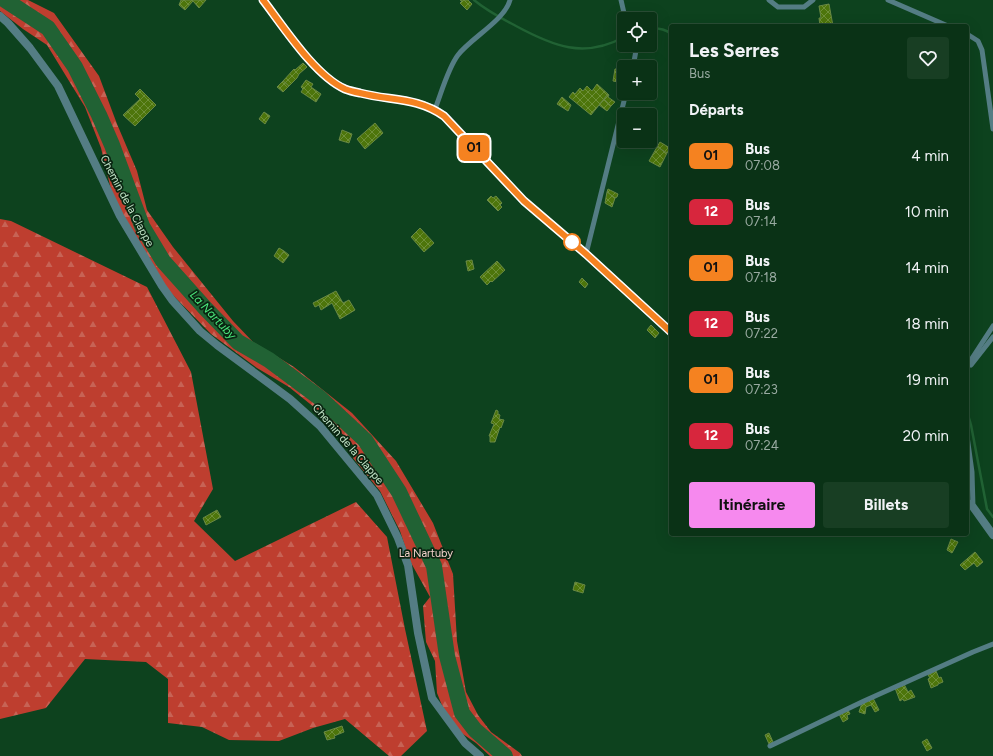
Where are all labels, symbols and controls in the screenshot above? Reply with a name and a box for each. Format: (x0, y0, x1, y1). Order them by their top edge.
map controls (617, 12, 657, 148)
button: locate (617, 12, 657, 52)
button: heart (907, 37, 949, 79)
text: Les Serres (689, 39, 779, 62)
button: + (617, 60, 657, 100)
text: Bus (689, 66, 710, 81)
text: Départs (689, 101, 744, 119)
button: − (617, 108, 657, 148)
line badge: 01 (456, 135, 492, 161)
text: 01 (467, 139, 481, 156)
text: Bus (745, 140, 770, 158)
text: 01 (704, 147, 718, 164)
text: 4 min (911, 147, 949, 165)
street label: Chemin de la Clappe (97, 153, 157, 249)
text: 07:08 (745, 158, 780, 173)
text: Bus (745, 196, 770, 214)
text: 12 (704, 203, 718, 220)
text: 10 min (905, 203, 949, 221)
text: 07:14 (745, 214, 777, 229)
unlabelled marker (563, 233, 581, 251)
text: Bus (745, 252, 770, 270)
text: 01 (704, 259, 718, 276)
text: 14 min (905, 259, 949, 277)
text: 07:18 (745, 270, 777, 285)
water label: La Nartuby (187, 288, 239, 343)
text: Bus (745, 308, 770, 326)
text: 12 (704, 315, 718, 332)
text: 18 min (905, 315, 949, 333)
text: 07:22 (745, 326, 778, 341)
text: Bus (745, 364, 770, 382)
text: 01 (704, 371, 718, 388)
text: 19 min (906, 371, 949, 389)
text: 07:23 (745, 382, 778, 397)
street label: Chemin de la Clappe (310, 401, 386, 487)
text: Bus (745, 420, 770, 438)
text: 12 (704, 427, 718, 444)
text: 20 min (903, 427, 949, 445)
text: 07:24 (745, 438, 779, 453)
button: Itinéraire (689, 482, 815, 528)
button: Billets (823, 482, 949, 528)
park label: La Nartuby (399, 547, 453, 560)

